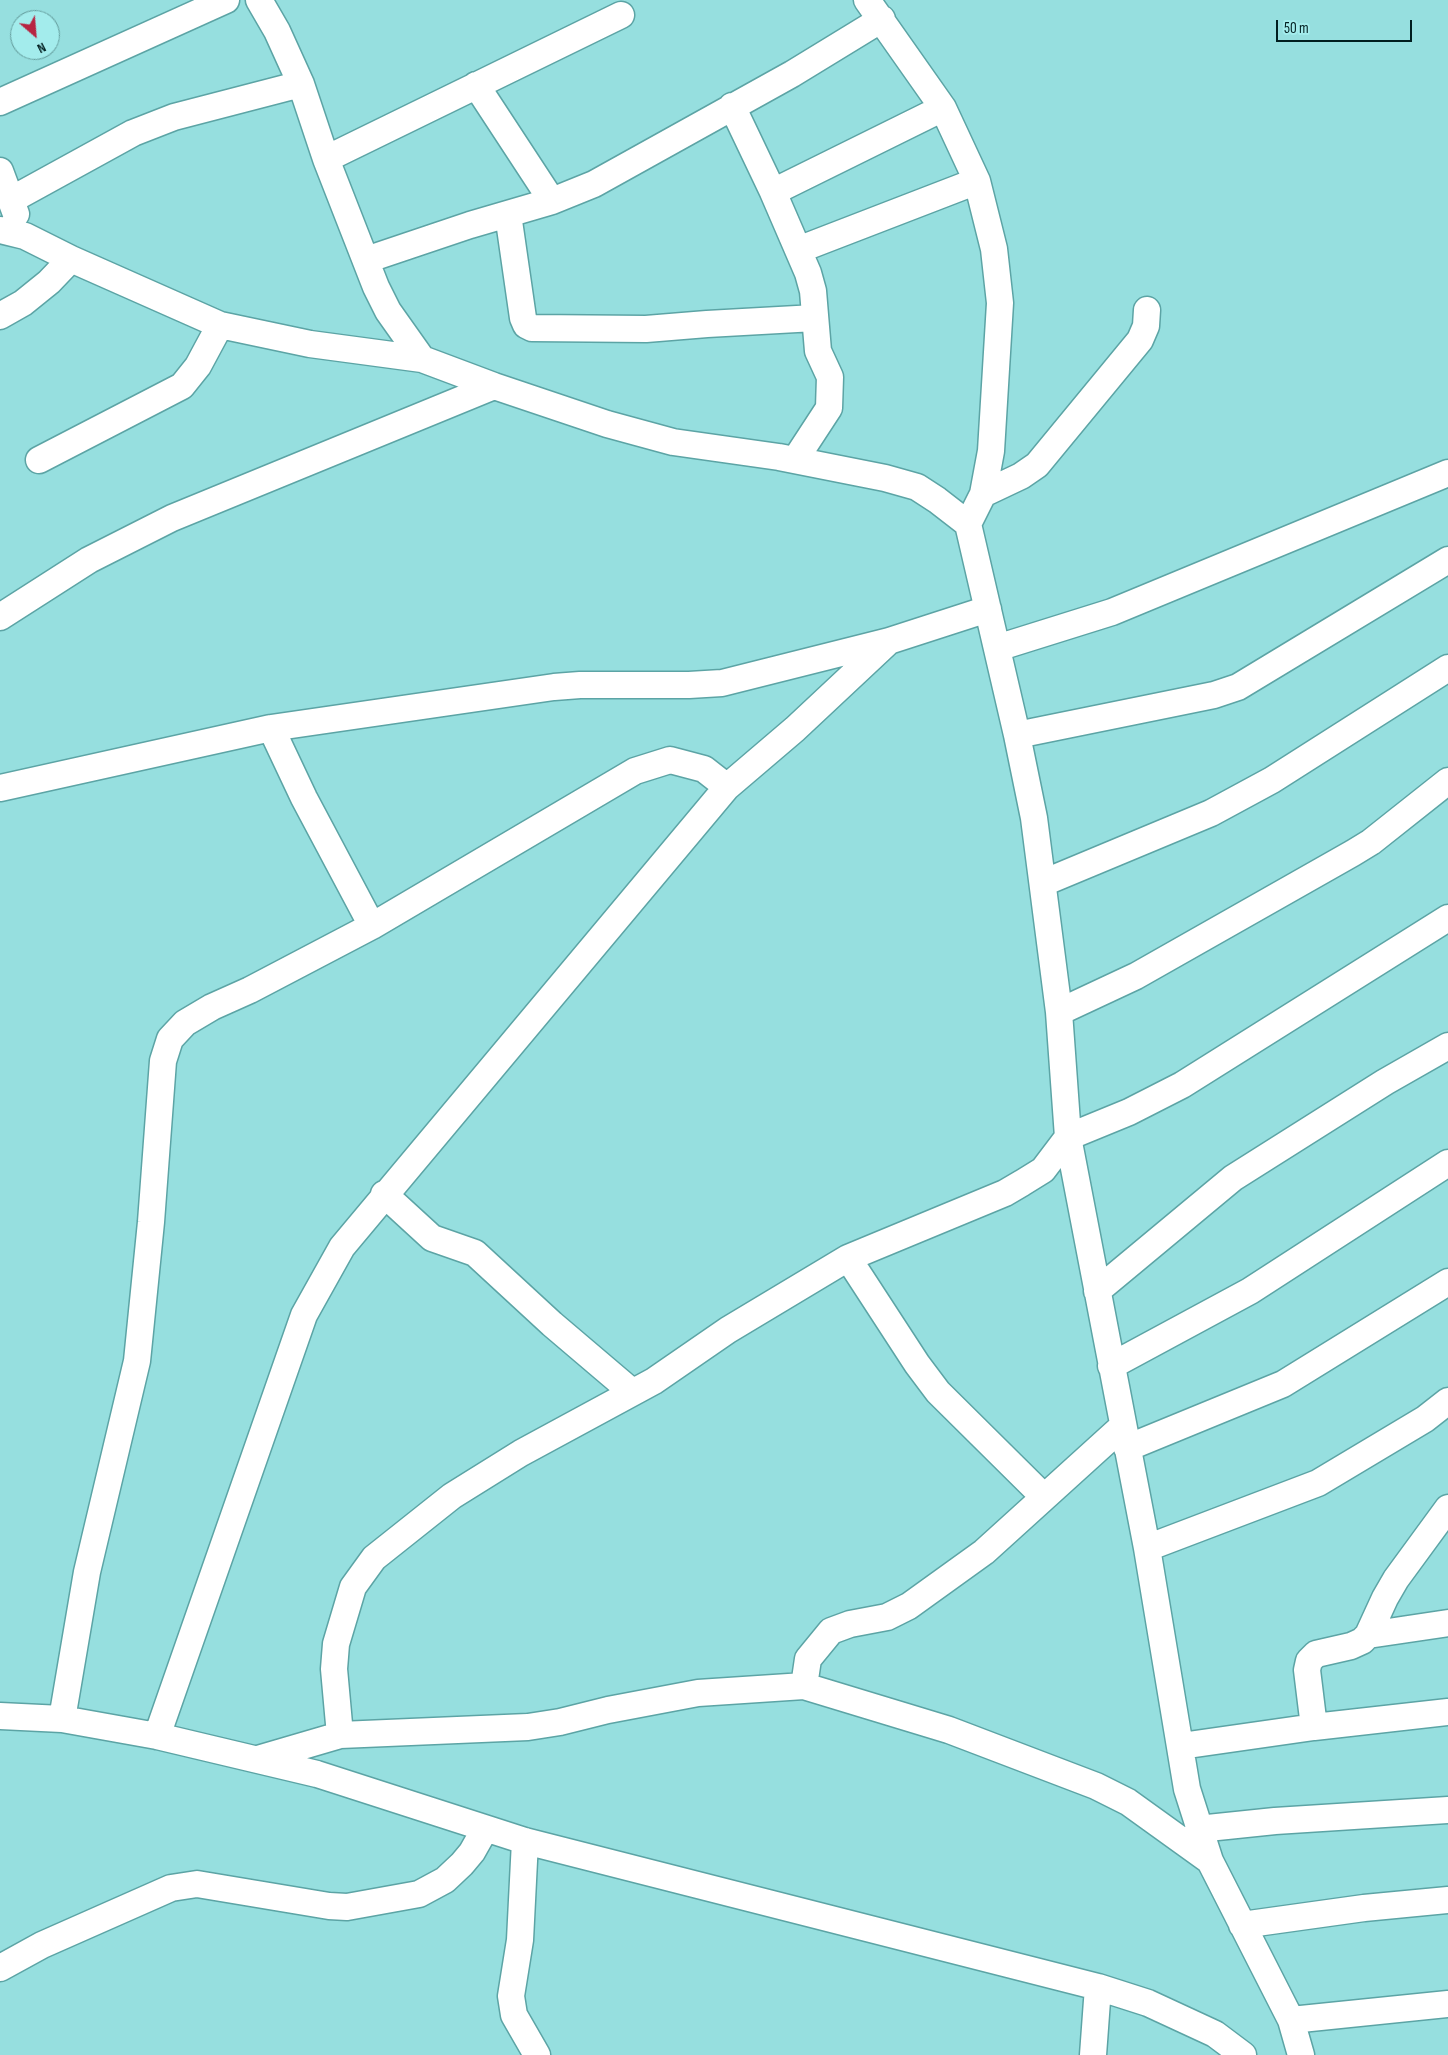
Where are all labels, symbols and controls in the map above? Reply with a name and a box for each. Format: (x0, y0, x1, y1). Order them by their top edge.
north arrow (10, 10, 60, 60)
scale bar (1278, 10, 1414, 42)
text: 50 m (1284, 19, 1309, 38)
text: N (34, 39, 49, 57)

